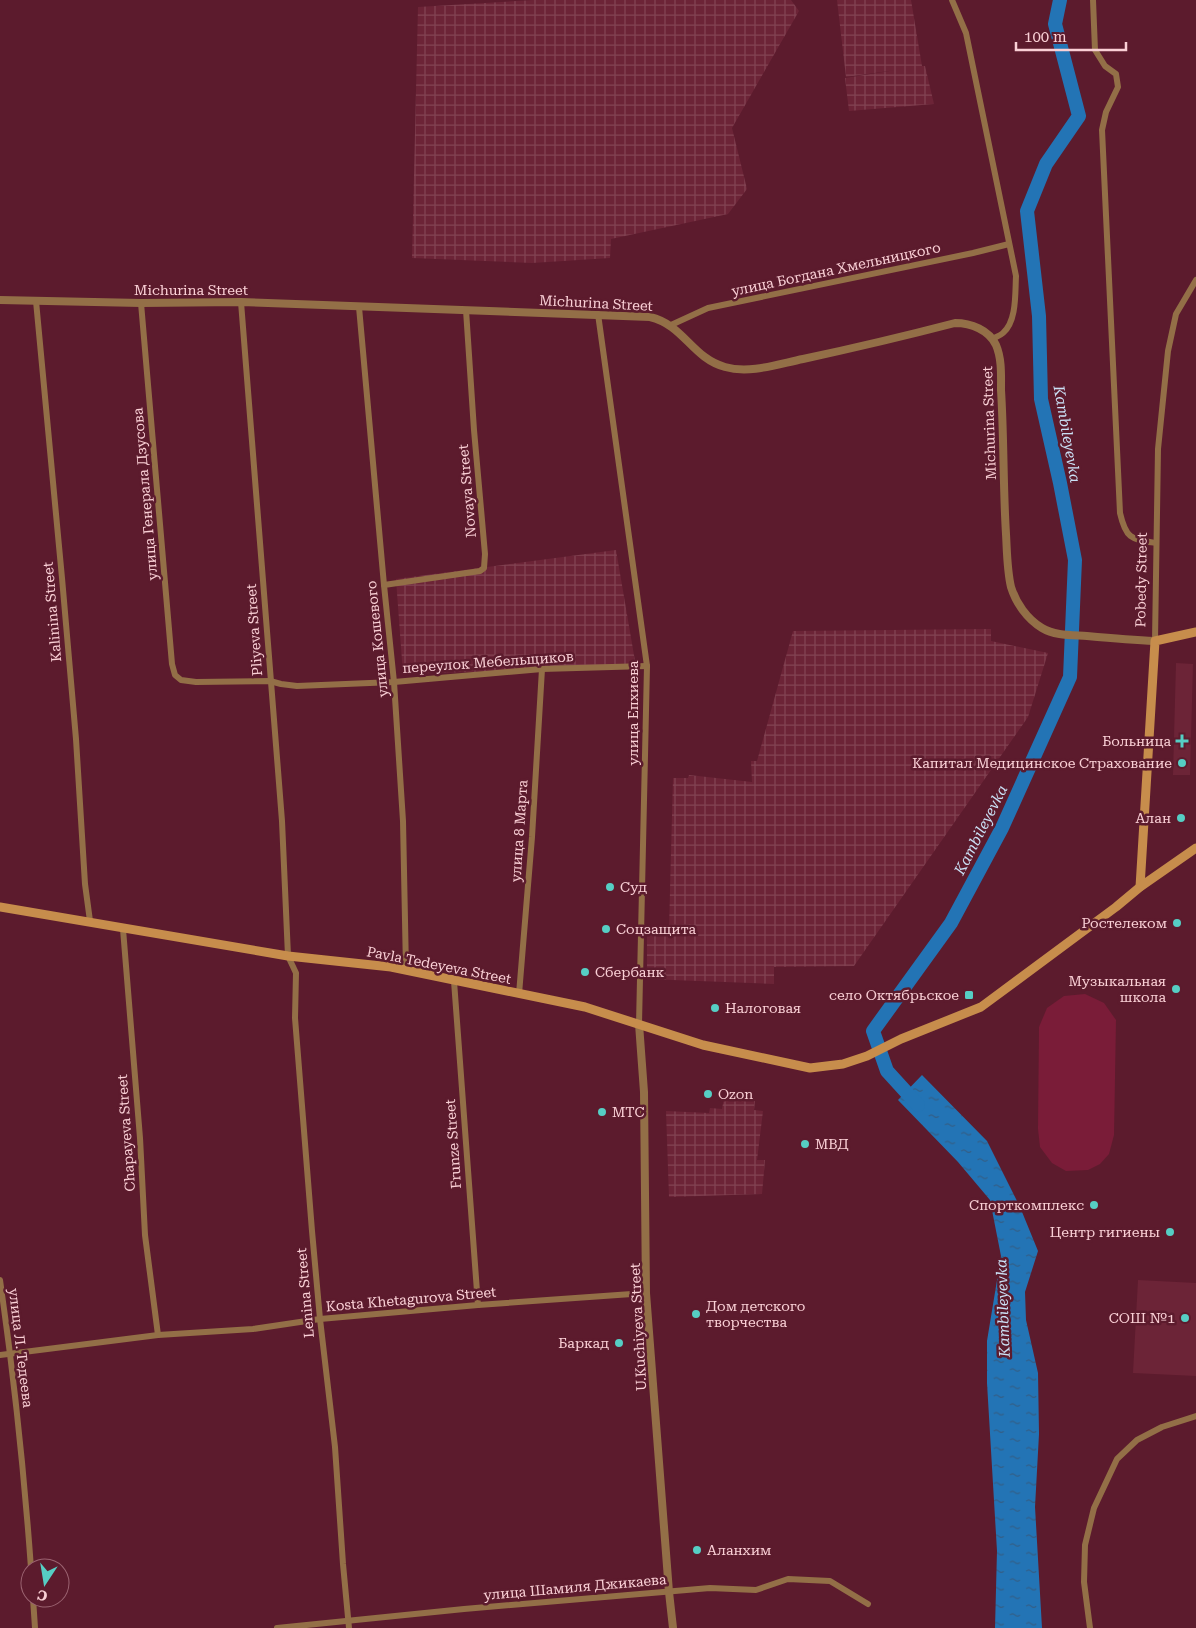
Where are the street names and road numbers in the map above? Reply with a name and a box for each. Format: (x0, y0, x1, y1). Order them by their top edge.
street label: улица Богдана Хмельницкого (730, 239, 942, 299)
street label: Michurina Street (134, 282, 248, 298)
street label: Michurina Street (539, 292, 653, 314)
street label: Michurina Street (979, 366, 999, 480)
street label: улица Генерала Дзусова (129, 407, 161, 581)
street label: Novaya Street (455, 444, 479, 538)
street label: Pobedy Street (1132, 532, 1150, 628)
street label: Kalinina Street (40, 561, 64, 663)
street label: улица Кошевого (363, 580, 391, 698)
street label: Pliyeva Street (243, 583, 265, 677)
street label: переулок Мебельщиков (402, 648, 574, 676)
street label: улица Епхиева (625, 660, 641, 765)
street label: улица 8 Марта (507, 779, 531, 883)
street label: Pavla Tedeyeva Street (365, 943, 513, 987)
street label: Chapayeva Street (114, 1074, 138, 1192)
street label: Frunze Street (442, 1099, 464, 1189)
street label: Lenina Street (293, 1247, 317, 1339)
street label: U.Kuchiyeva Street (627, 1263, 649, 1391)
street label: Kosta Khetagurova Street (325, 1284, 497, 1314)
street label: улица Л. Тедеева (6, 1287, 36, 1409)
street label: улица Шамиля Джикаева (483, 1571, 667, 1603)

